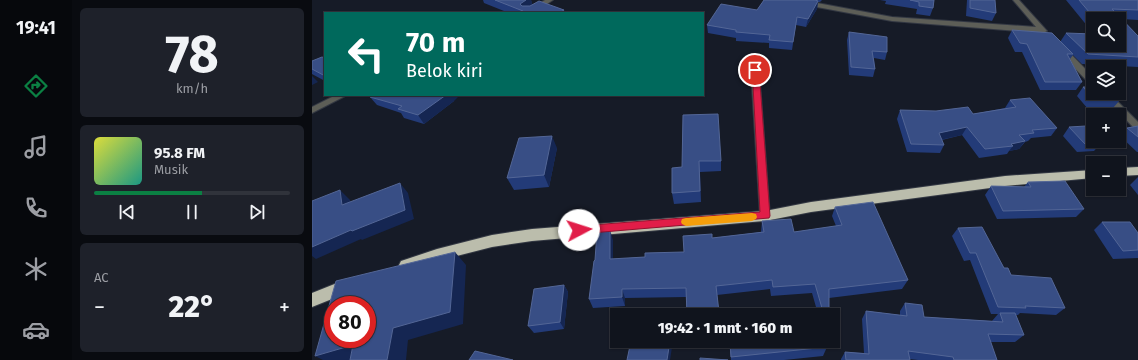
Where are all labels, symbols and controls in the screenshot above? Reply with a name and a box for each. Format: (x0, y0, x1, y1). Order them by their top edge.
map controls (1086, 12, 1126, 196)
button: search (1086, 12, 1126, 52)
text: 19:41 (16, 17, 56, 39)
text: 78 (165, 23, 219, 86)
text: 70 m (406, 26, 465, 59)
icon: left (340, 28, 392, 80)
pin (738, 53, 772, 87)
icon: arrive (744, 59, 766, 81)
text: Belok kiri (406, 60, 483, 82)
button: layers (1086, 60, 1126, 100)
icon: directions (22, 72, 50, 100)
text: km/h (176, 81, 208, 96)
button: + (1086, 108, 1126, 148)
icon: music (22, 133, 50, 161)
text: 95.8 FM (154, 144, 205, 162)
button: − (1086, 156, 1126, 196)
text: Musik (154, 162, 188, 177)
icon: phone (22, 194, 50, 222)
icon: previous (116, 201, 138, 223)
icon: pause (181, 201, 203, 223)
icon: next (246, 201, 268, 223)
position arrow (558, 209, 600, 251)
icon: climate (22, 255, 50, 283)
text: AC (94, 270, 109, 285)
text: 22° (169, 289, 216, 325)
text: − (94, 294, 105, 321)
text: + (279, 294, 290, 321)
speed limit sign: 80 (324, 296, 376, 348)
icon: car (22, 316, 50, 344)
text: 19:42 · 1 mnt · 160 m (658, 319, 792, 337)

